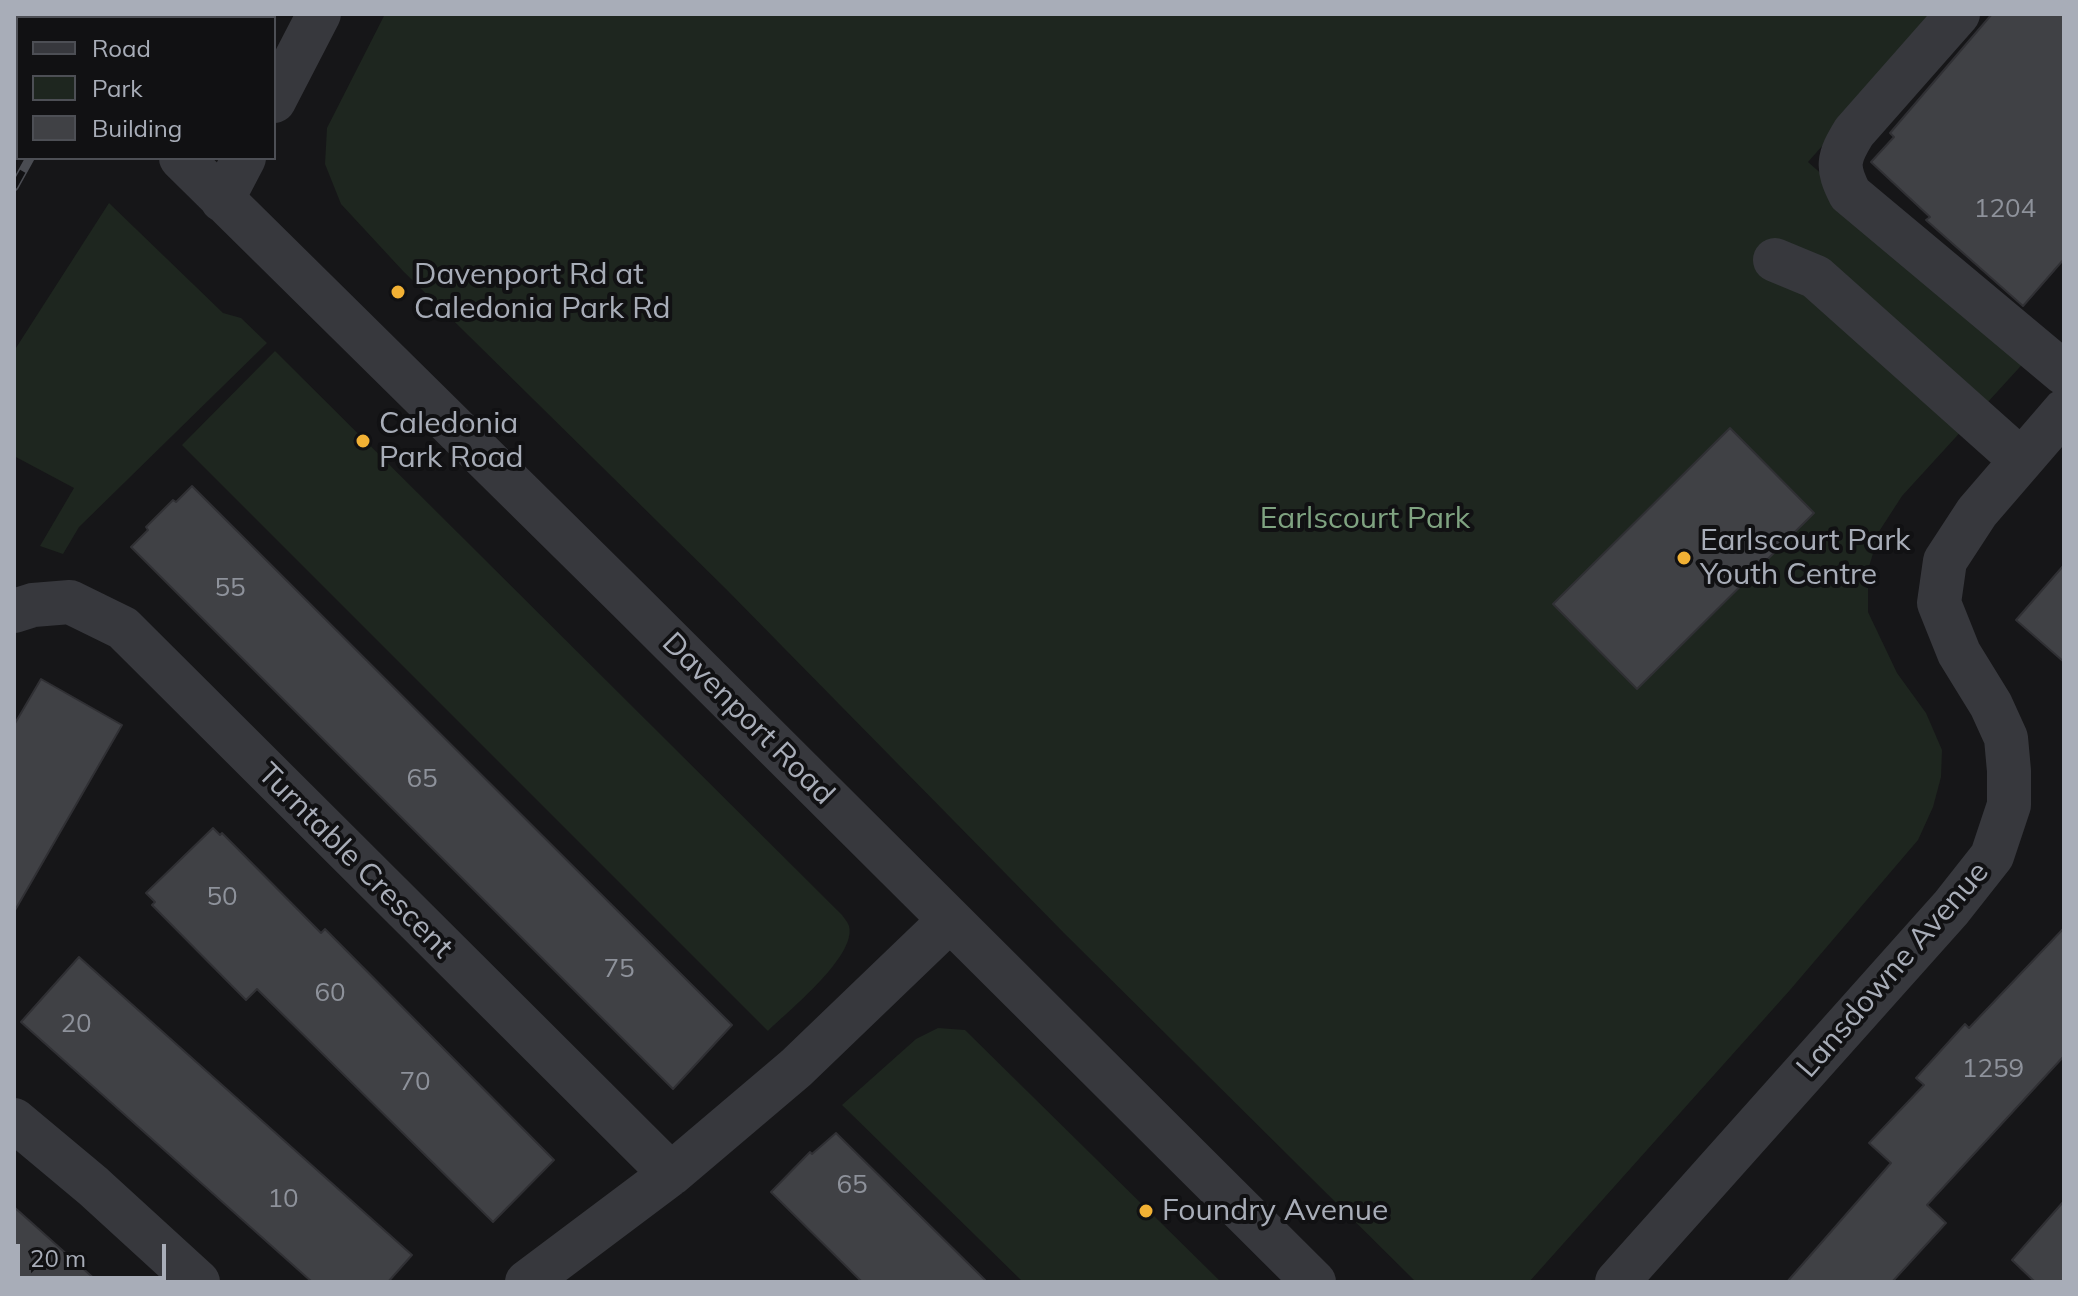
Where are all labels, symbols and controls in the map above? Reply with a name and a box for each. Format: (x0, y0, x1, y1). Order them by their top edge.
legend (16, 16, 276, 160)
text: Road (92, 33, 151, 63)
text: Park (92, 73, 143, 103)
text: Building (92, 113, 182, 143)
house number: 1204 (1974, 193, 2036, 225)
place label: Davenport Rd at Caledonia Park Rd (414, 257, 671, 328)
marker: Davenport Rd at Caledonia Park Rd (389, 283, 407, 301)
place label: Caledonia Park Road (379, 406, 524, 476)
marker: Caledonia Park Road (354, 432, 372, 450)
park label: Earlscourt Park (1260, 501, 1470, 537)
place label: Earlscourt Park Youth Centre (1700, 523, 1910, 594)
marker: Earlscourt Park Youth Centre (1675, 549, 1693, 567)
house number: 55 (214, 572, 246, 604)
street label: Davenport Road (654, 625, 842, 813)
street label: Turntable Crescent (250, 756, 460, 966)
house number: 65 (406, 763, 438, 795)
street label: Lansdowne Avenue (1790, 855, 1996, 1085)
house number: 50 (206, 881, 238, 913)
house number: 75 (603, 953, 635, 985)
house number: 60 (314, 977, 346, 1009)
house number: 20 (60, 1008, 92, 1040)
house number: 1259 (1962, 1053, 2024, 1085)
house number: 70 (399, 1066, 431, 1098)
house number: 65 (836, 1169, 868, 1201)
house number: 10 (267, 1183, 299, 1215)
place label: Foundry Avenue (1162, 1193, 1388, 1229)
marker: Foundry Avenue (1137, 1202, 1155, 1220)
scale bar (20, 1228, 170, 1278)
text: 20 m (30, 1243, 86, 1273)

